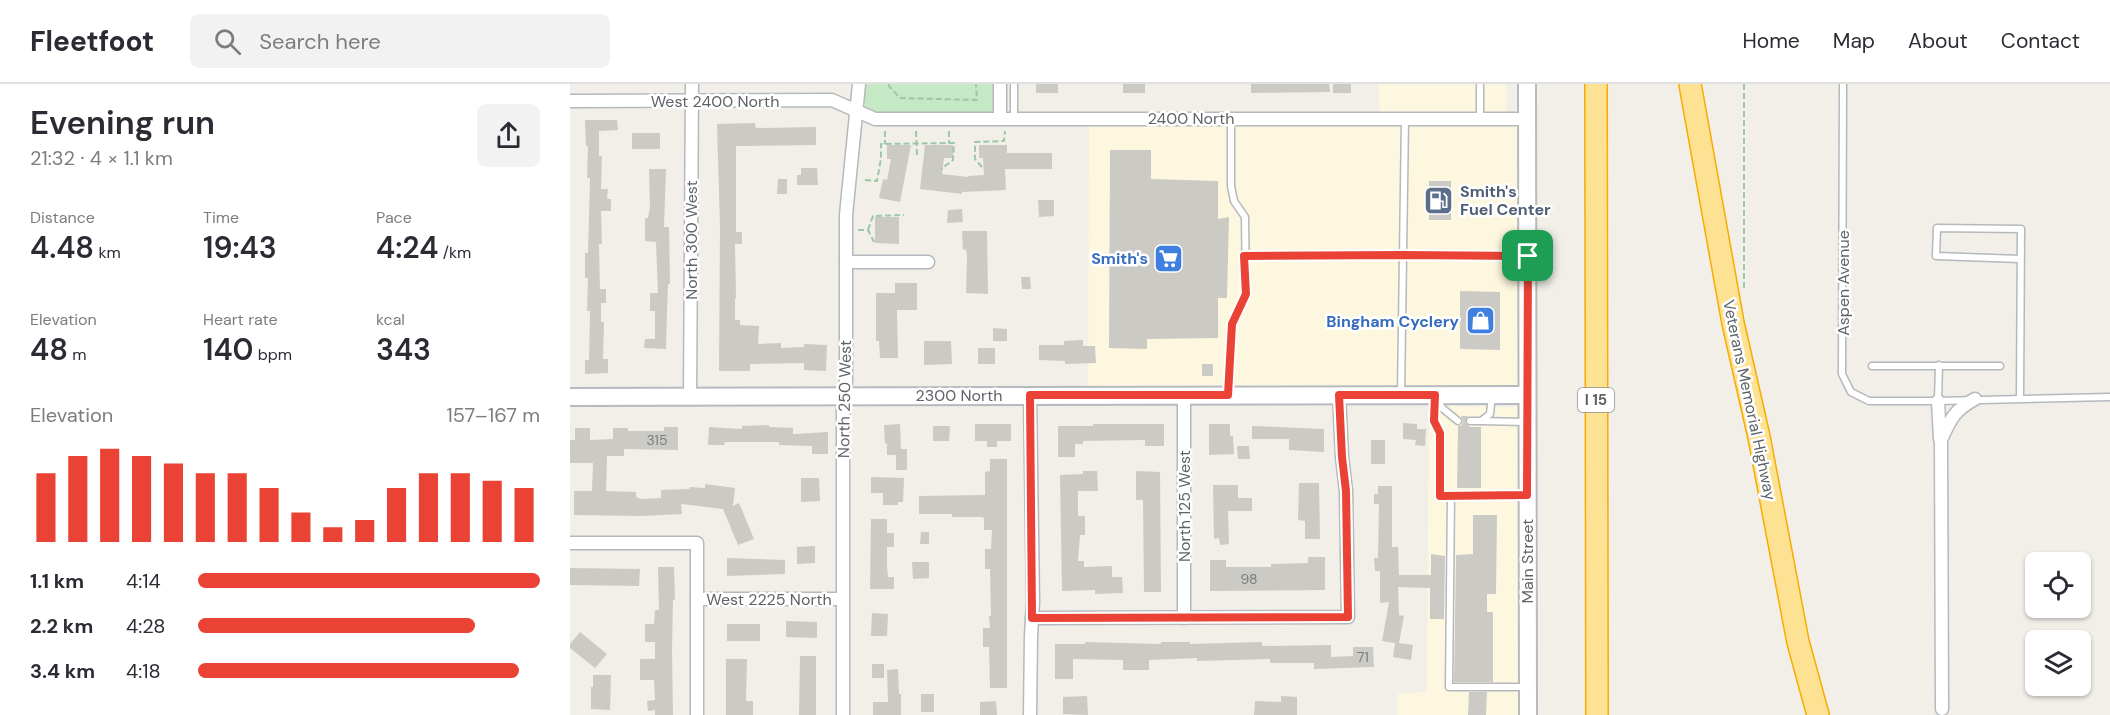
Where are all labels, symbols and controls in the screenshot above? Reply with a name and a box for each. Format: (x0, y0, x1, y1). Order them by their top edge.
search box (190, 14, 610, 68)
text: Fleetfoot (30, 23, 154, 60)
icon: search (211, 25, 244, 58)
text: Search here (259, 27, 381, 56)
text: Home (1742, 27, 1800, 55)
text: Map (1833, 27, 1875, 55)
text: About (1908, 27, 1968, 55)
text: Contact (2001, 27, 2080, 55)
street label: West 2400 North (651, 91, 779, 112)
text: Evening run (30, 101, 215, 144)
button: share (477, 104, 540, 167)
street label: 2400 North (1148, 108, 1234, 129)
text: 21:32 · 4 × 1.1 km (30, 145, 173, 171)
street label: North 300 West (681, 180, 702, 300)
place label: Smith's Fuel Center (1460, 181, 1551, 220)
fuel station icon: Smith's Fuel Center (1423, 184, 1455, 216)
text: Distance (30, 207, 95, 228)
text: Time (203, 207, 239, 228)
text: Pace (376, 207, 412, 228)
text: 4.48 (30, 228, 94, 267)
text: 19:43 (203, 228, 277, 267)
text: 4:24 (376, 228, 438, 267)
pin (1502, 230, 1553, 281)
street label: Aspen Avenue (1833, 230, 1854, 336)
icon: arrive (1511, 239, 1544, 272)
text: km (94, 242, 121, 263)
text: /km (438, 242, 471, 263)
supermarket icon: Smith's (1153, 242, 1185, 274)
place label: Smith's (1091, 248, 1148, 269)
street label: Veterans Memorial Highway (1718, 298, 1781, 502)
shop icon: Bingham Cyclery (1464, 305, 1496, 337)
text: Elevation (30, 309, 97, 330)
text: Heart rate (203, 309, 278, 330)
text: kcal (376, 309, 405, 330)
place label: Bingham Cyclery (1326, 311, 1459, 332)
text: 48 (30, 330, 68, 369)
text: 140 (203, 330, 254, 369)
text: 343 (376, 330, 431, 369)
street label: North 250 West (833, 340, 856, 458)
text: m (68, 344, 86, 365)
text: bpm (254, 344, 292, 365)
street label: 2300 North (916, 385, 1002, 406)
road number: I 15 (1578, 388, 1614, 412)
text: Elevation (30, 402, 113, 428)
text: 157–167 m (446, 402, 540, 428)
house number: 315 (647, 431, 667, 449)
street label: North 125 West (1174, 450, 1195, 562)
street label: Main Street (1517, 519, 1538, 603)
map controls (2025, 552, 2091, 696)
button: locate (2025, 552, 2091, 618)
text: 1.1 km (30, 568, 84, 594)
text: 4:14 (126, 568, 161, 594)
house number: 98 (1240, 570, 1258, 588)
street label: West 2225 North (706, 589, 832, 610)
text: 2.2 km (30, 613, 93, 639)
text: 4:28 (126, 613, 166, 639)
button: layers (2025, 630, 2091, 696)
house number: 71 (1357, 648, 1369, 666)
text: 3.4 km (30, 658, 95, 684)
text: 4:18 (126, 658, 161, 684)

